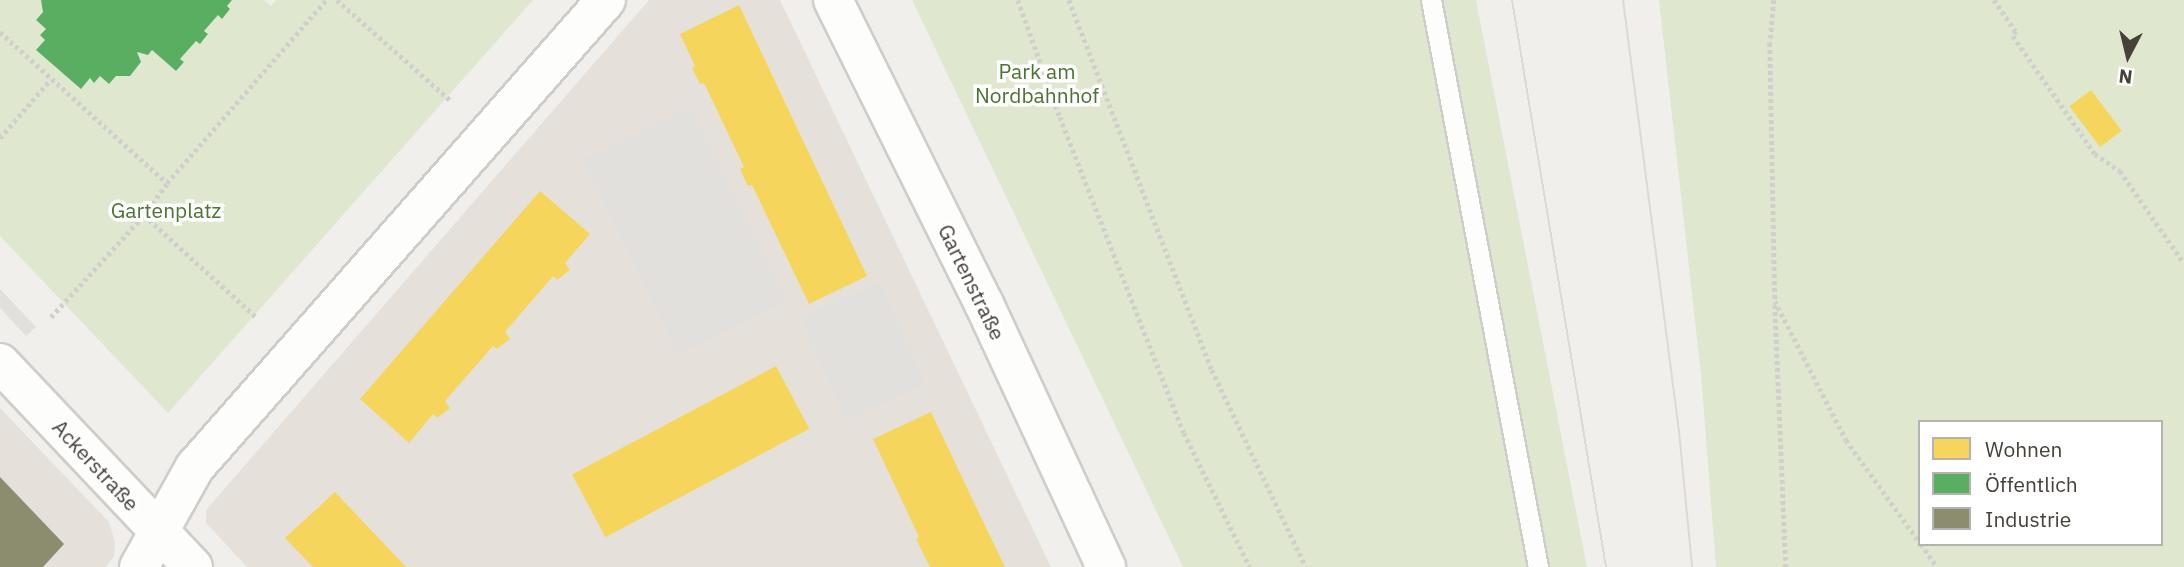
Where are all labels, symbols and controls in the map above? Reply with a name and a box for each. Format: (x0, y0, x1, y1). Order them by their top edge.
north arrow (2093, 21, 2163, 91)
park label: Park am Nordbahnhof (975, 58, 1099, 108)
text: N (2117, 64, 2134, 90)
park label: Gartenplatz (111, 197, 221, 223)
street label: Gartenstraße (933, 220, 1011, 344)
street label: Ackerstraße (47, 414, 145, 516)
legend (1918, 420, 2163, 546)
text: Wohnen (1985, 435, 2062, 463)
text: Öffentlich (1985, 470, 2078, 498)
text: Industrie (1985, 505, 2071, 533)

